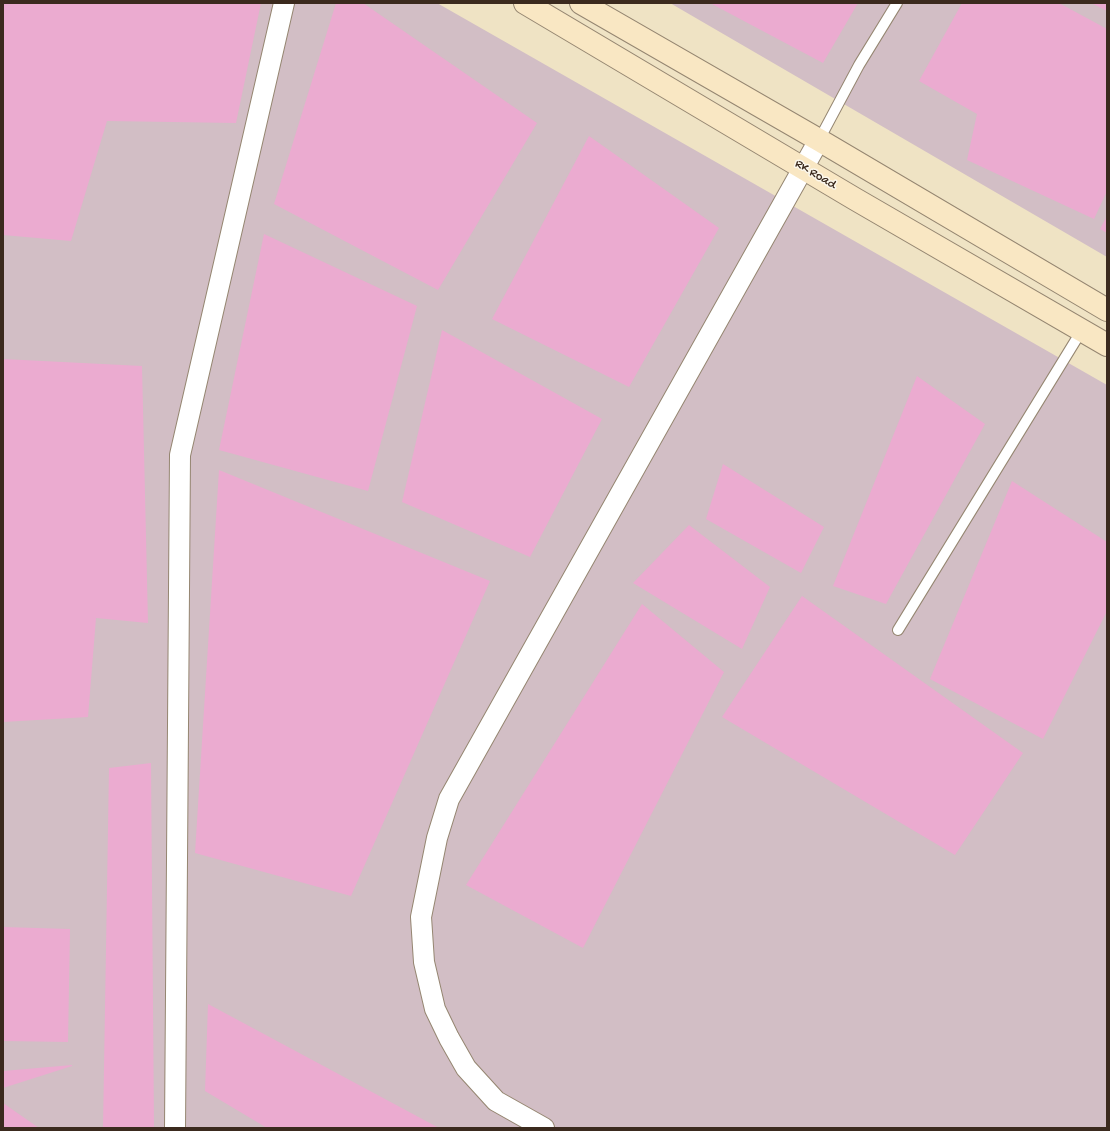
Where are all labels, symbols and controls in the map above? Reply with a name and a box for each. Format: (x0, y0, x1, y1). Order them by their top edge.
street label: RK Road (792, 157, 838, 193)

